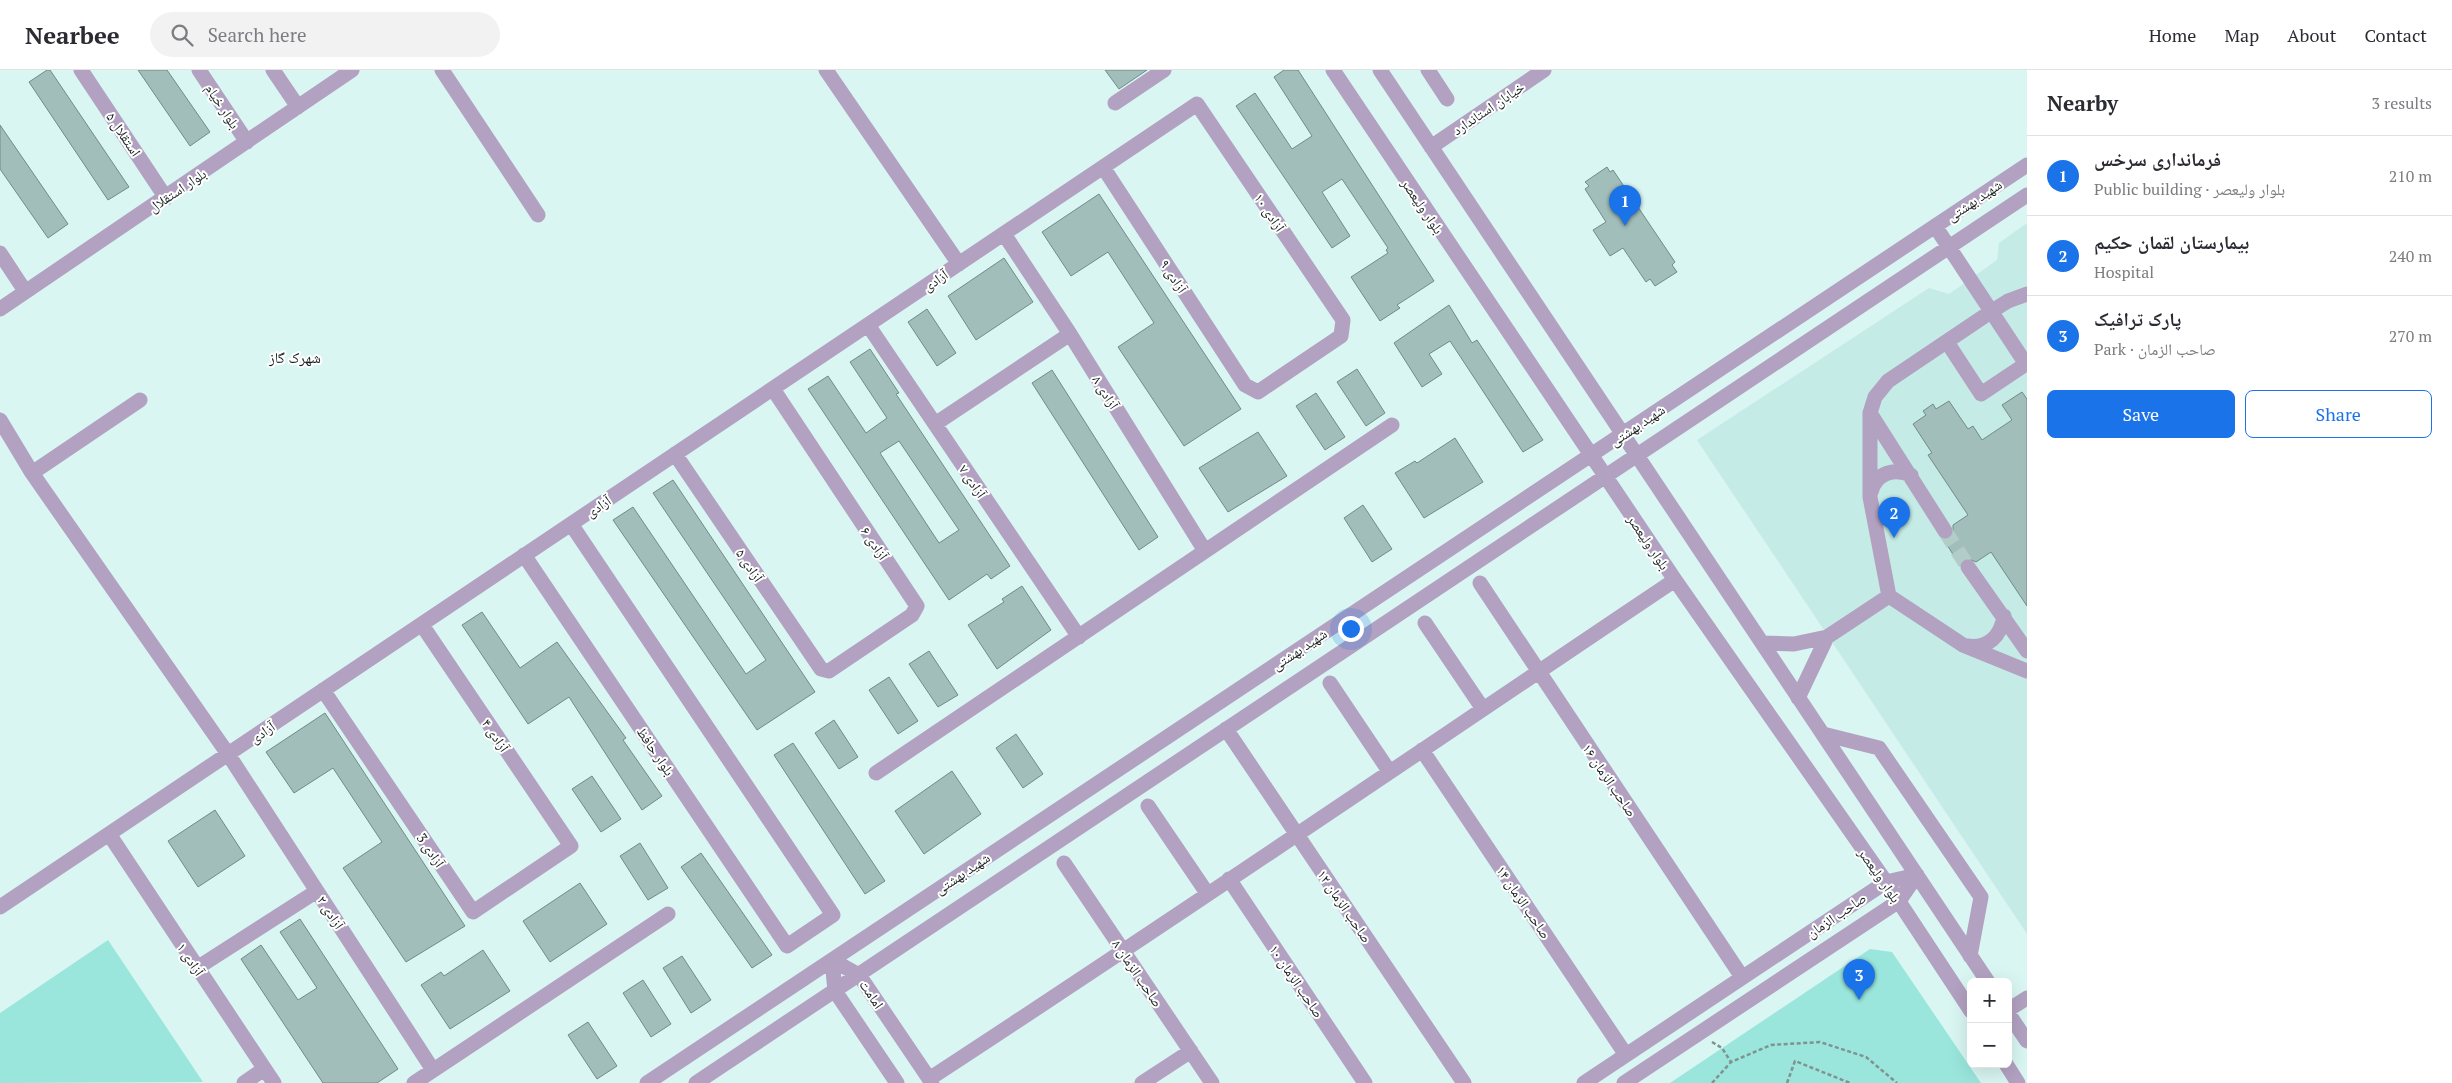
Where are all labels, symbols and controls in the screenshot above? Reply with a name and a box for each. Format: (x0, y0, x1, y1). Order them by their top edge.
search box (150, 12, 500, 57)
text: Nearbee (25, 19, 120, 51)
icon: search (168, 21, 196, 49)
text: Search here (208, 22, 307, 47)
text: Home (2149, 23, 2196, 47)
text: Map (2224, 23, 2259, 47)
text: About (2287, 23, 2336, 47)
text: Contact (2364, 23, 2427, 47)
street label: خیابان استاندارد (1448, 77, 1528, 139)
street label: بلوار خیام (200, 80, 245, 133)
text: Nearby (2047, 89, 2118, 117)
text: 3 results (2372, 92, 2432, 114)
street label: استقلال ۵ (102, 108, 146, 160)
text: فرمانداری سرخس (2094, 146, 2221, 171)
street label: بلوار استقلال (144, 164, 210, 216)
text: 1 (2058, 165, 2068, 187)
text: 210 m (2389, 165, 2432, 187)
street label: بلوار ولیعصر (1397, 174, 1449, 237)
street label: شهید بهشتی (1943, 175, 2005, 225)
text: Public building · بلوار ولیعصر (2094, 178, 2285, 200)
pin: 1 (1609, 185, 1641, 226)
street label: آزادی ۱۰ (1250, 189, 1290, 235)
text: بیمارستان لقمان حکیم (2094, 229, 2249, 254)
text: 2 (2058, 245, 2068, 267)
text: 240 m (2389, 245, 2432, 267)
street label: آزادی ۹ (1156, 256, 1192, 297)
text: Hospital (2094, 261, 2154, 283)
street label: آزادی (919, 264, 952, 295)
text: پارک ترافیک (2094, 306, 2181, 331)
text: 3 (2058, 325, 2068, 347)
text: 270 m (2389, 325, 2432, 347)
text: Park · صاحب الزمان (2094, 338, 2216, 360)
district label: شهرک گاز (268, 347, 321, 367)
street label: آزادی ۸ (1088, 372, 1124, 413)
button: Save (2047, 390, 2235, 438)
button: Share (2245, 390, 2432, 438)
street label: شهید بهشتی (1606, 400, 1668, 450)
street label: آزادی ۷ (955, 461, 991, 502)
street label: آزادی (582, 490, 615, 521)
pin: 2 (1878, 497, 1910, 538)
street label: بلوار ولیعصر (1623, 510, 1675, 573)
street label: آزادی ۶ (857, 523, 893, 564)
street label: آزادی ۵ (732, 545, 768, 586)
your location (1338, 616, 1364, 642)
street label: شهید بهشتی (1268, 624, 1330, 674)
street label: آزادی ۴ (478, 715, 514, 756)
street label: آزادی (246, 716, 279, 747)
street label: بلوار حافظ (633, 723, 679, 779)
street label: صاحب الزمان ۱۶ (1579, 740, 1641, 820)
street label: آزادی 3 (413, 829, 450, 871)
street label: بلوار ولیعصر (1854, 843, 1906, 906)
street label: شهید بهشتی (931, 848, 993, 898)
street label: صاحب الزمان ۱۴ (1493, 862, 1555, 942)
street label: صاحب الزمان ۱۲ (1314, 866, 1376, 946)
street label: صاحب الزمان (1802, 888, 1870, 942)
street label: آزادی ۲ (313, 892, 349, 933)
street label: صاحب الزمان ۸ (1108, 935, 1168, 1011)
street label: آزادی ۱ (173, 939, 209, 980)
street label: صاحب الزمان ۱۰ (1266, 941, 1328, 1021)
pin: 3 (1843, 959, 1875, 1000)
street label: امامت (855, 976, 889, 1012)
map controls (1967, 978, 2012, 1068)
button: + (1967, 978, 2012, 1023)
button: − (1967, 1023, 2012, 1068)

